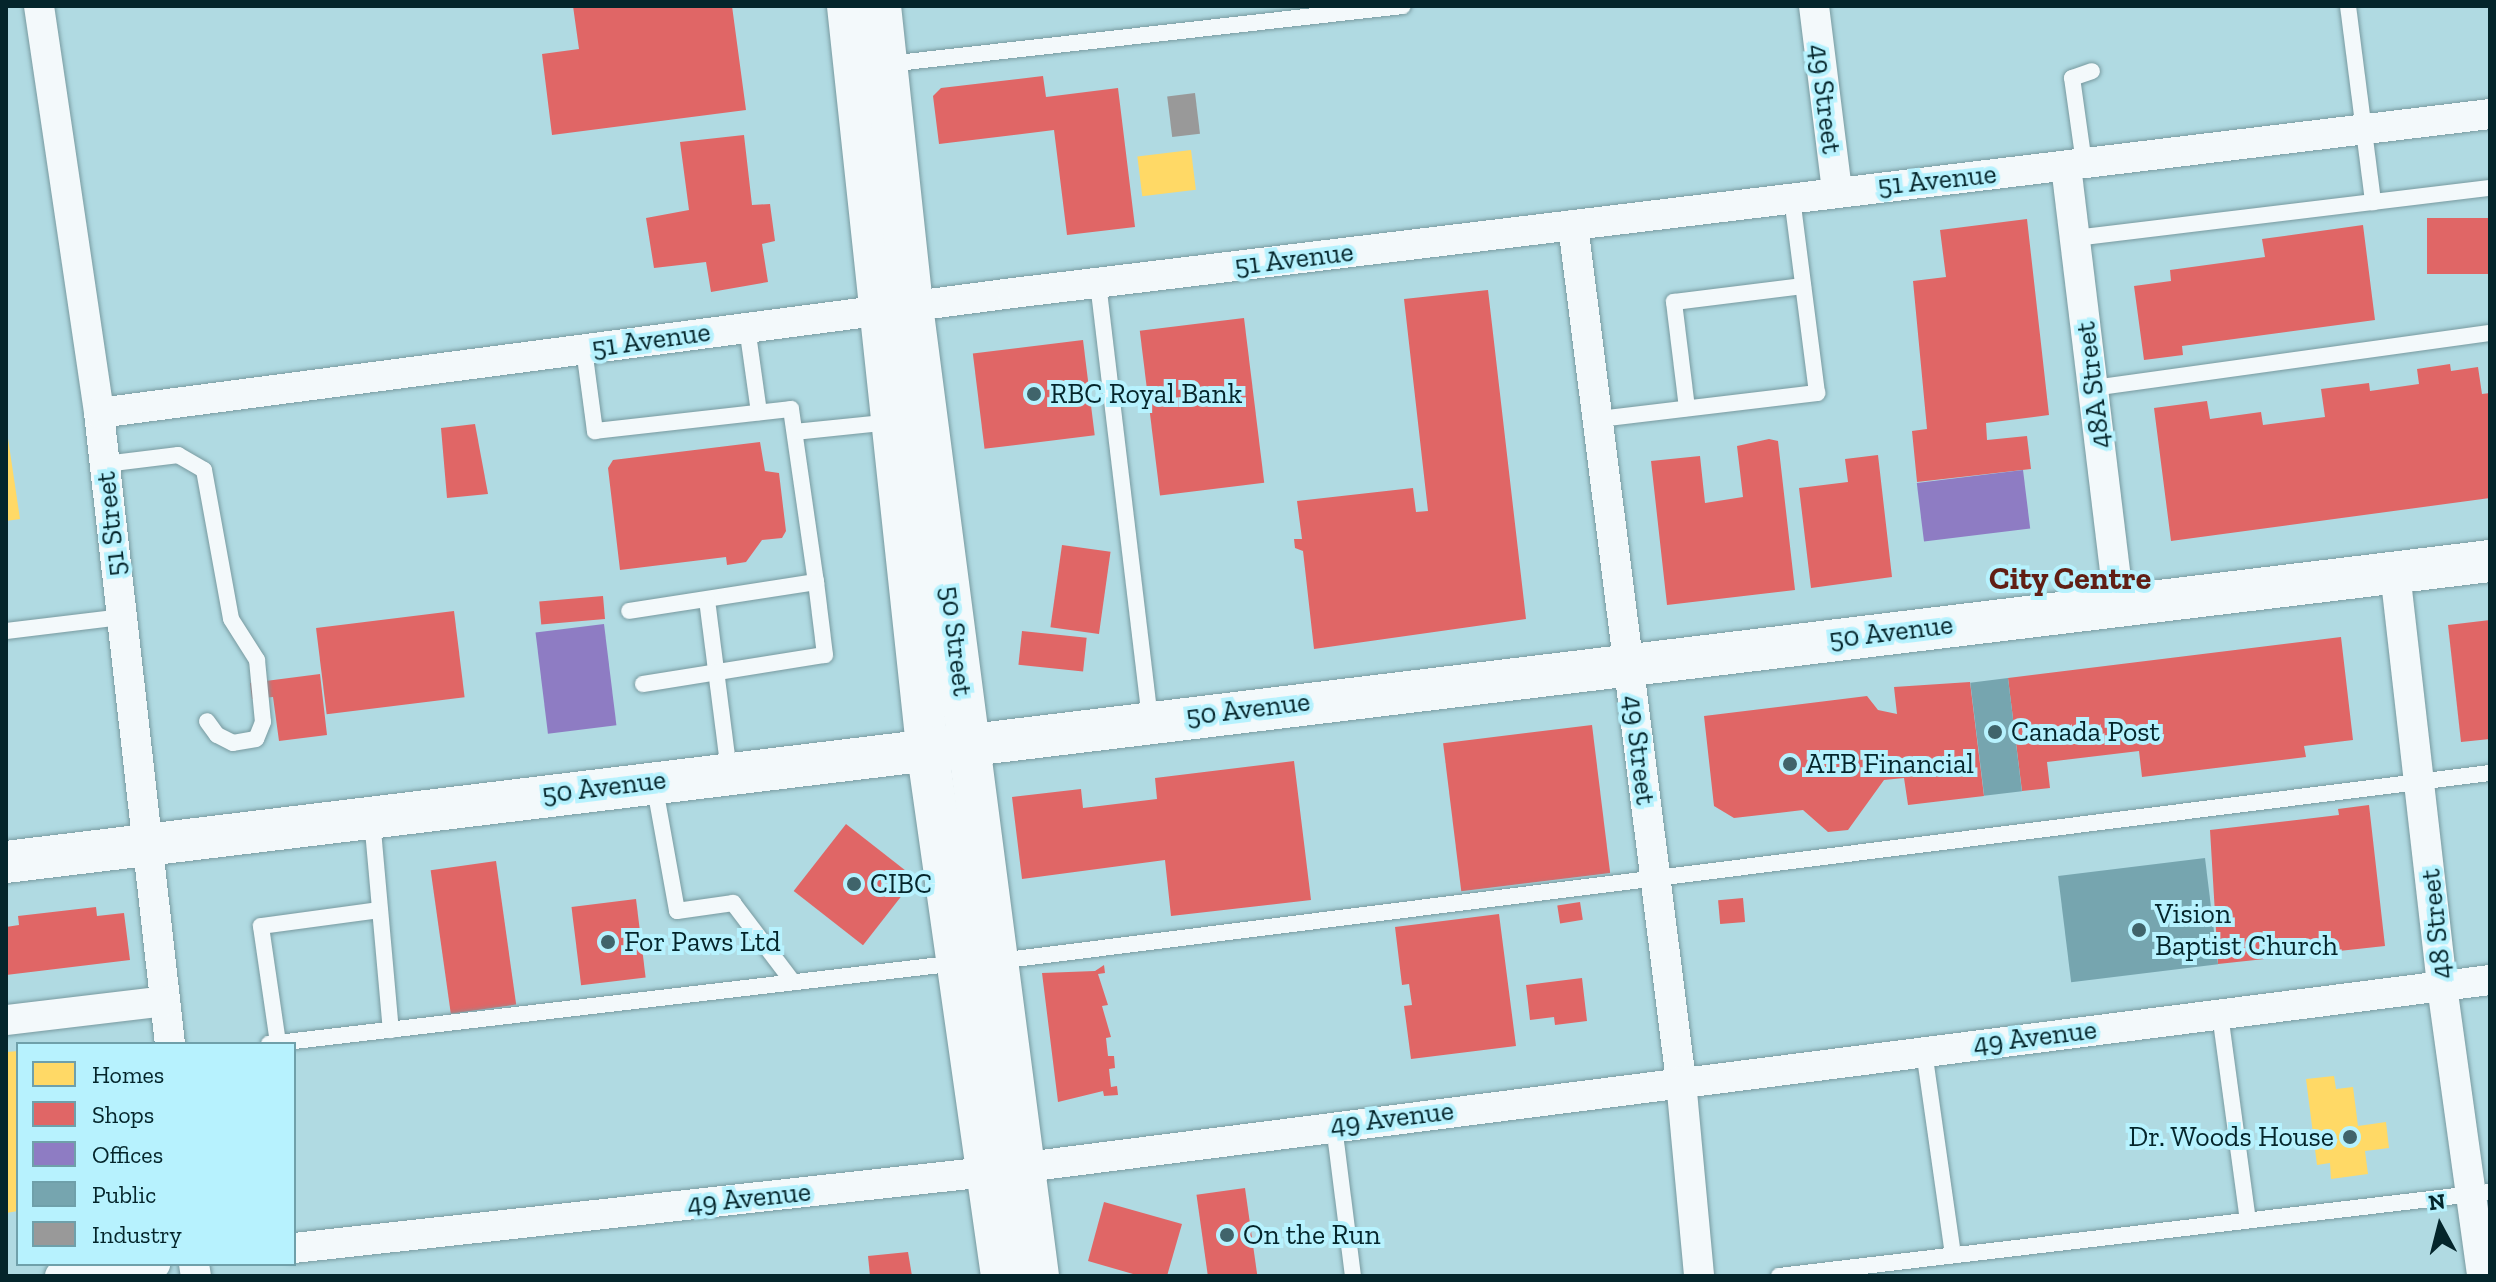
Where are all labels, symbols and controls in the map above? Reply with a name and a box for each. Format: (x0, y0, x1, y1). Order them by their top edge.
street label: 49 Street (1802, 42, 1848, 156)
street label: 51 Avenue (1875, 157, 1999, 203)
street label: 51 Avenue (1232, 235, 1356, 283)
street label: 51 Avenue (589, 315, 713, 365)
street label: 48A Street (2068, 319, 2118, 451)
place label: RBC Royal Bank (1050, 377, 1242, 411)
marker: RBC Royal Bank (1025, 385, 1043, 403)
street label: 51 Street (89, 470, 133, 578)
district label: City Centre (1989, 559, 2151, 597)
street label: 50 Street (933, 584, 979, 698)
street label: 50 Avenue (1827, 608, 1955, 656)
street label: 50 Avenue (1184, 685, 1312, 733)
street label: 49 Street (1616, 693, 1662, 807)
place label: Canada Post (2011, 715, 2160, 749)
marker: Canada Post (1986, 723, 2004, 741)
place label: ATB Financial (1806, 747, 1974, 781)
marker: ATB Financial (1781, 755, 1799, 773)
street label: 50 Avenue (540, 763, 668, 811)
place label: CIBC (870, 867, 932, 901)
street label: 48 Street (2414, 867, 2458, 981)
marker: CIBC (845, 875, 863, 893)
place label: Vision Baptist Church (2155, 897, 2338, 963)
marker: Vision Baptist Church (2130, 921, 2148, 939)
place label: For Paws Ltd (624, 925, 781, 959)
marker: For Paws Ltd (599, 933, 617, 951)
street label: 49 Avenue (1971, 1013, 2099, 1061)
legend (16, 1042, 296, 1266)
text: Homes (92, 1060, 164, 1089)
street label: 49 Avenue (1328, 1094, 1456, 1142)
text: Shops (92, 1100, 154, 1129)
place label: Dr. Woods House (2128, 1120, 2334, 1154)
marker: Dr. Woods House (2341, 1128, 2359, 1146)
text: Offices (92, 1140, 163, 1169)
street label: 49 Avenue (685, 1175, 813, 1221)
text: Public (92, 1180, 156, 1209)
north arrow (2400, 1186, 2480, 1266)
text: N (2427, 1187, 2447, 1216)
place label: On the Run (1243, 1218, 1380, 1252)
text: Industry (92, 1220, 182, 1249)
marker: On the Run (1218, 1226, 1236, 1244)

